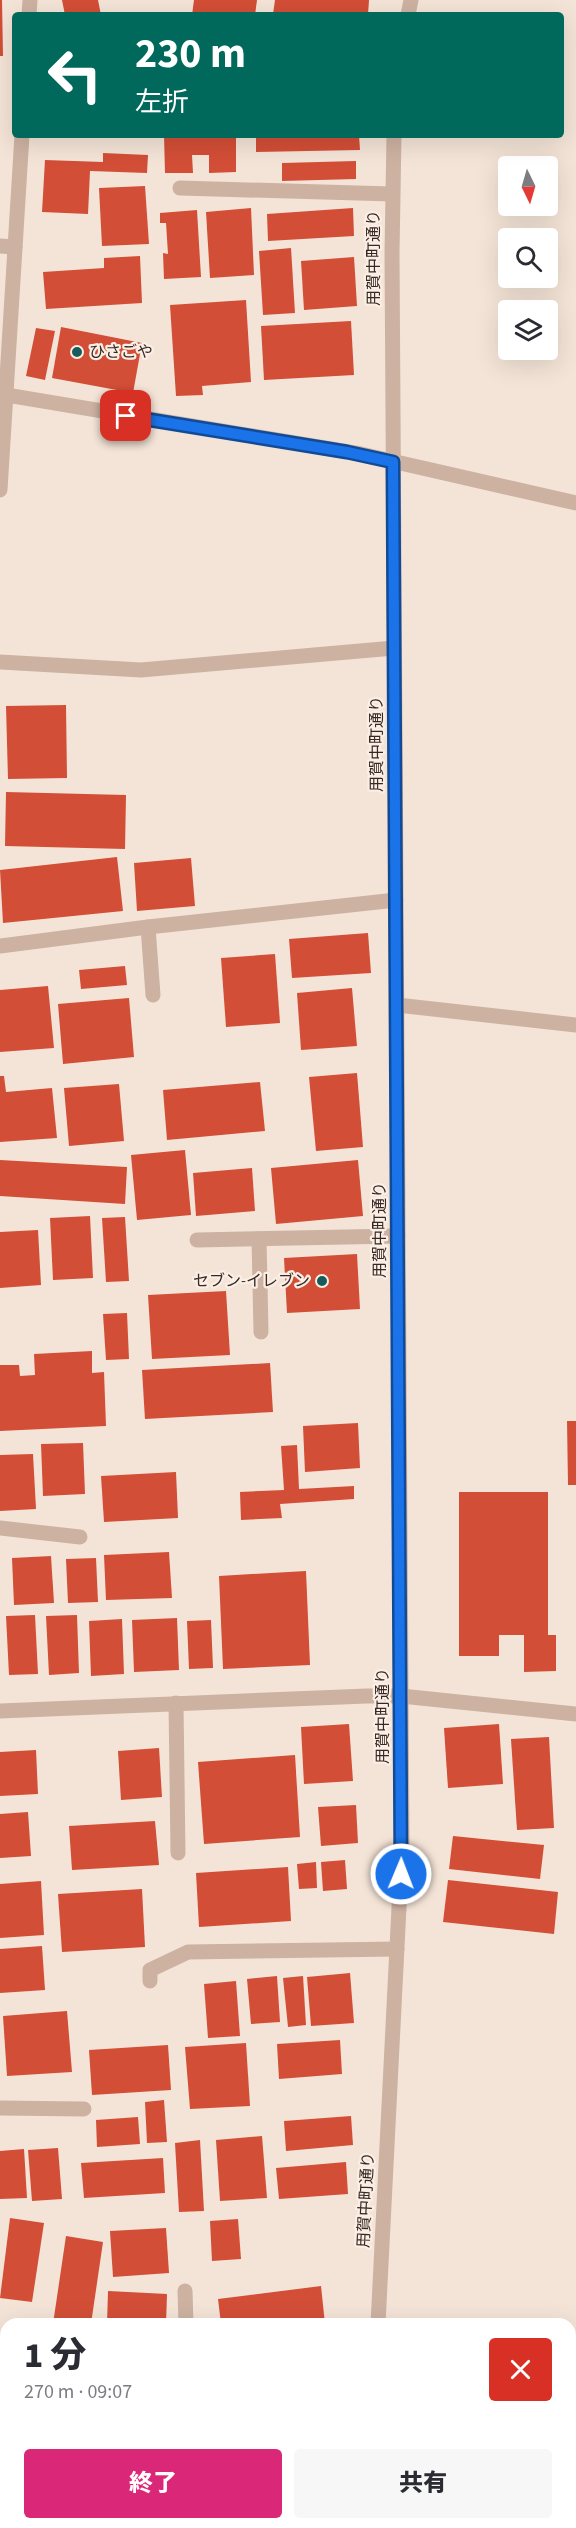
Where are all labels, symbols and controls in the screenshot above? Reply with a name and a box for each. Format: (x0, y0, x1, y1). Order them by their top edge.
text: 230 m (135, 24, 246, 84)
icon: left (36, 36, 114, 114)
text: 左折 (135, 83, 189, 122)
north arrow (498, 156, 558, 216)
map controls (498, 156, 558, 360)
street label: 用賀中町通り (363, 210, 385, 306)
button: search (498, 228, 558, 288)
button: layers (498, 300, 558, 360)
place label: ひさごや (89, 341, 153, 363)
marker: ひさごや (70, 345, 84, 359)
pin (100, 390, 151, 441)
icon: arrive (109, 399, 142, 432)
street label: 用賀中町通り (366, 696, 388, 792)
street label: 用賀中町通り (369, 1182, 391, 1278)
place label: セブン-イレブン (193, 1270, 310, 1292)
marker: セブン-イレブン (315, 1274, 329, 1288)
street label: 用賀中町通り (372, 1668, 394, 1764)
position arrow (369, 1842, 433, 1906)
street label: 用賀中町通り (353, 2151, 379, 2249)
text: 1 分 (24, 2330, 86, 2381)
button: close (489, 2338, 552, 2401)
text: 270 m · 09:07 (24, 2378, 132, 2406)
button: 終了 (24, 2449, 282, 2518)
button: 共有 (294, 2449, 552, 2518)

